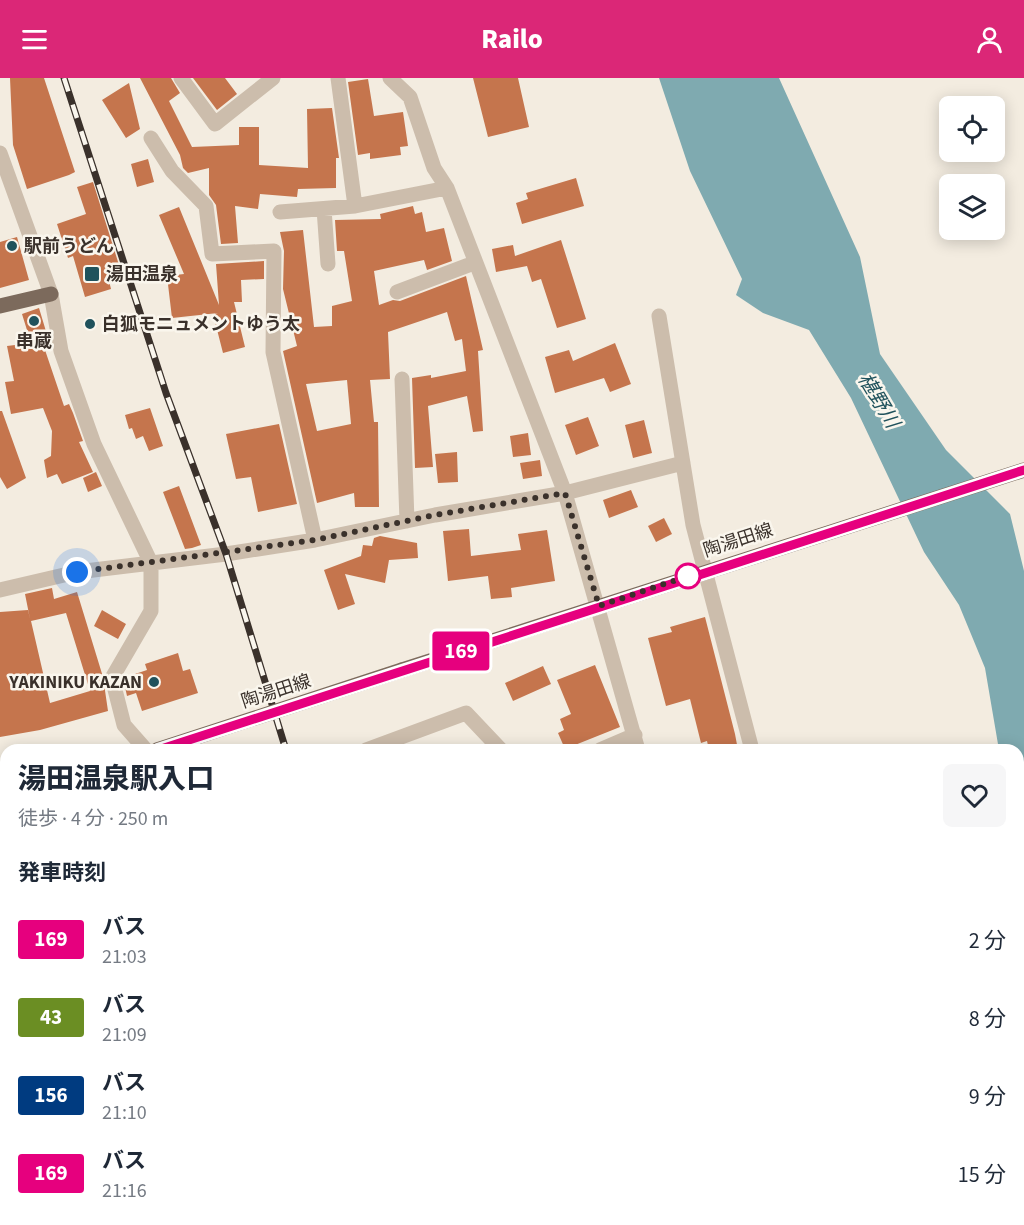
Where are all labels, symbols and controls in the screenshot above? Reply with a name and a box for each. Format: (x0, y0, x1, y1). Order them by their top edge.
text: Railo (481, 20, 543, 59)
icon: menu (18, 23, 51, 56)
icon: person (973, 23, 1006, 56)
map controls (939, 96, 1005, 240)
button: locate (939, 96, 1005, 162)
button: layers (939, 174, 1005, 240)
place label: 駅前うどん (24, 234, 114, 259)
marker: 駅前うどん (5, 239, 19, 253)
place label: 湯田温泉 (106, 262, 178, 287)
marker: 湯田温泉 (83, 265, 101, 283)
place label: 白狐モニュメントゆう太 (102, 312, 300, 337)
marker: 串蔵 (27, 314, 41, 328)
marker: 白狐モニュメントゆう太 (83, 317, 97, 331)
place label: 串蔵 (16, 329, 52, 354)
water label: 椹野川 (851, 368, 907, 435)
street label: 陶湯田線 (700, 517, 776, 563)
your location (62, 557, 92, 587)
unlabelled marker (675, 563, 701, 589)
line badge: 169 (426, 632, 496, 670)
text: 169 (444, 636, 478, 666)
street label: 陶湯田線 (238, 668, 314, 714)
place label: YAKINIKU KAZAN (8, 670, 142, 695)
marker: YAKINIKU KAZAN (147, 675, 161, 689)
text: 湯田温泉駅入口 (18, 759, 214, 799)
button: heart (943, 764, 1006, 827)
text: 徒歩 · 4 分 · 250 m (18, 805, 168, 833)
text: 発車時刻 (18, 857, 106, 889)
text: バス (102, 911, 146, 943)
text: 169 (34, 924, 68, 954)
text: 2 分 (969, 925, 1006, 957)
text: 21:03 (102, 943, 147, 971)
text: バス (102, 989, 146, 1021)
text: 43 (40, 1002, 62, 1032)
text: 8 分 (969, 1003, 1006, 1035)
text: 21:09 (102, 1021, 147, 1049)
text: バス (102, 1067, 146, 1099)
text: 156 (34, 1080, 68, 1110)
text: 9 分 (969, 1081, 1006, 1113)
text: 21:10 (102, 1099, 147, 1127)
text: バス (102, 1145, 146, 1177)
text: 169 (34, 1158, 68, 1188)
text: 15 分 (958, 1159, 1006, 1191)
text: 21:16 (102, 1177, 147, 1205)

